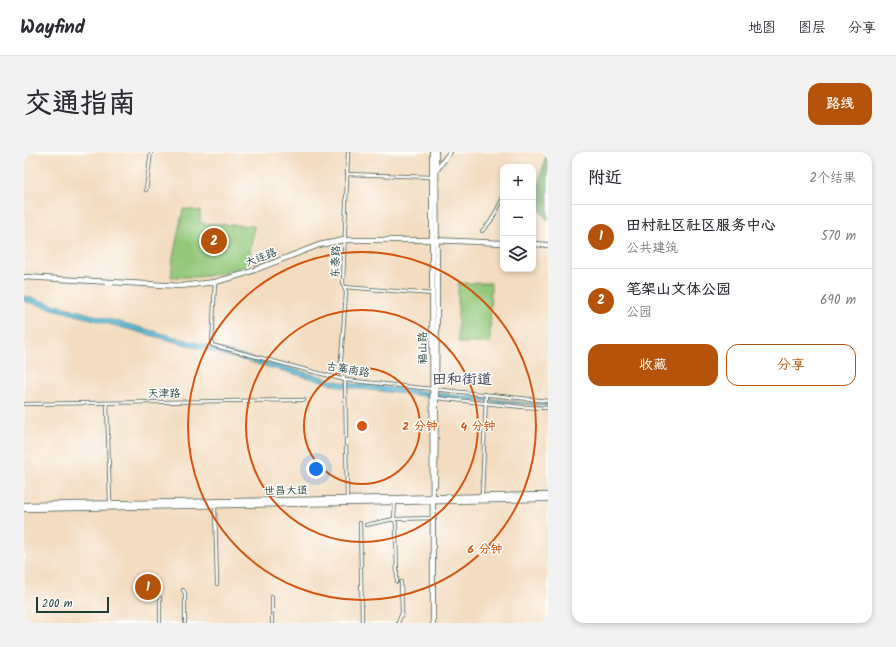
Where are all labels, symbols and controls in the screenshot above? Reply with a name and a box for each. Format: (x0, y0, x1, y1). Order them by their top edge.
text: Wayfind (20, 13, 85, 43)
text: 地图 (748, 17, 776, 39)
text: 图层 (798, 17, 826, 39)
text: 分享 (848, 17, 876, 39)
text: 交通指南 (24, 82, 136, 127)
button: 路线 (808, 83, 872, 125)
map controls (500, 164, 536, 272)
button: + (500, 164, 536, 200)
text: 附近 (588, 165, 622, 192)
text: 2个结果 (809, 168, 856, 189)
button: − (500, 200, 536, 236)
text: 田村社区社区服务中心 (626, 214, 776, 238)
pin: 2 (201, 226, 227, 256)
text: 1 (599, 226, 603, 247)
text: 570 m (821, 226, 856, 247)
button: layers (500, 236, 536, 272)
text: 公共建筑 (626, 238, 678, 259)
street label: 大连路 (242, 244, 280, 272)
street label: 东泰路 (326, 245, 346, 279)
text: 笔架山文体公园 (626, 278, 731, 302)
text: 2 (597, 290, 605, 311)
text: 690 m (820, 290, 856, 311)
text: 公园 (626, 302, 652, 323)
street label: 福山路 (414, 332, 432, 365)
button: 收藏 (588, 344, 718, 386)
button: 分享 (726, 344, 856, 386)
street label: 古寨南路 (325, 357, 371, 383)
district label: 田和街道 (432, 368, 492, 392)
street label: 天津路 (147, 385, 181, 403)
text: 2 分钟 (402, 417, 438, 436)
text: 4 分钟 (460, 417, 496, 436)
centre of rings (355, 419, 369, 433)
your location (306, 459, 326, 479)
street label: 世昌大道 (264, 482, 308, 500)
text: 6 分钟 (467, 540, 503, 559)
pin: 1 (135, 572, 161, 602)
scale bar (36, 595, 109, 614)
text: 200 m (42, 595, 73, 613)

